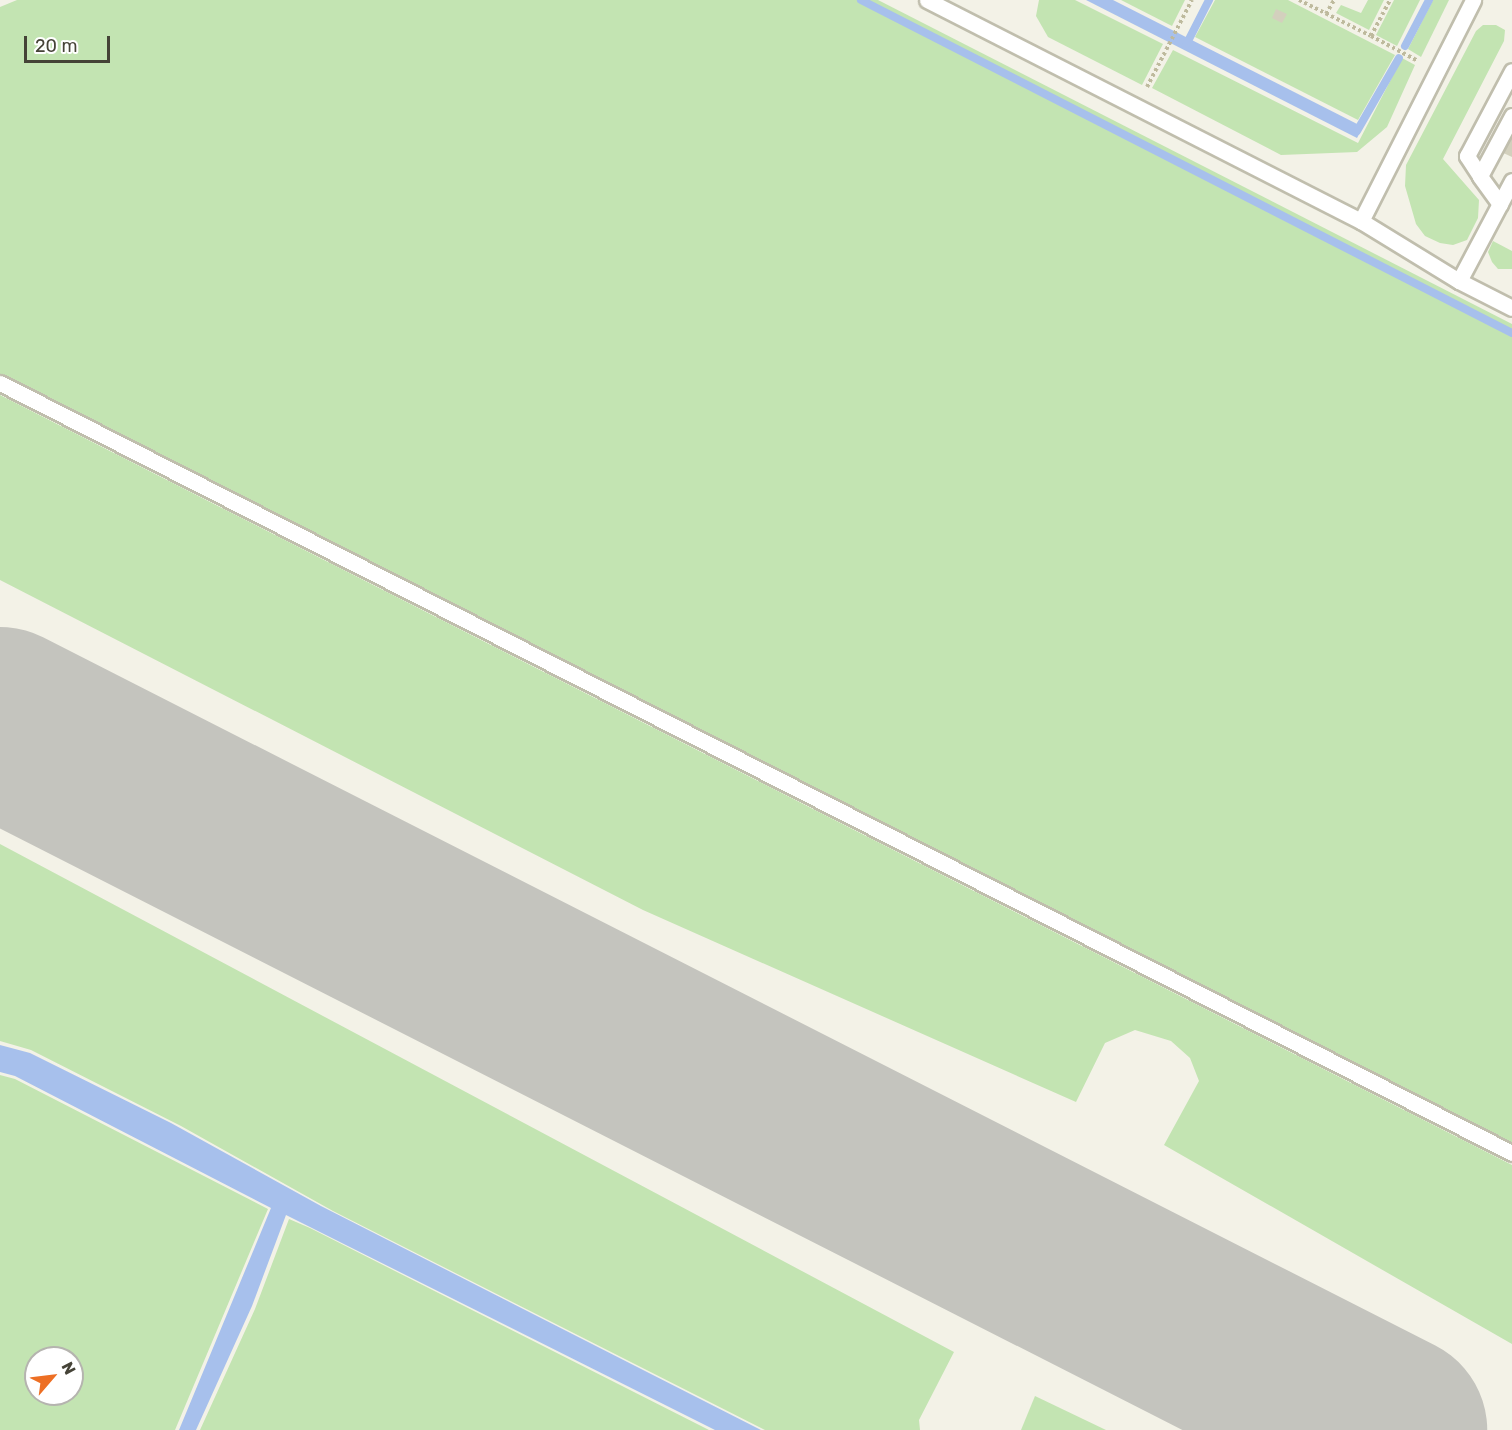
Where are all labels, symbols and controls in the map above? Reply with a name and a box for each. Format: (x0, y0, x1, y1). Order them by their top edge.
scale bar (27, 24, 112, 62)
text: 20 m (35, 35, 77, 57)
north arrow (24, 1346, 84, 1406)
text: N (57, 1359, 80, 1378)

